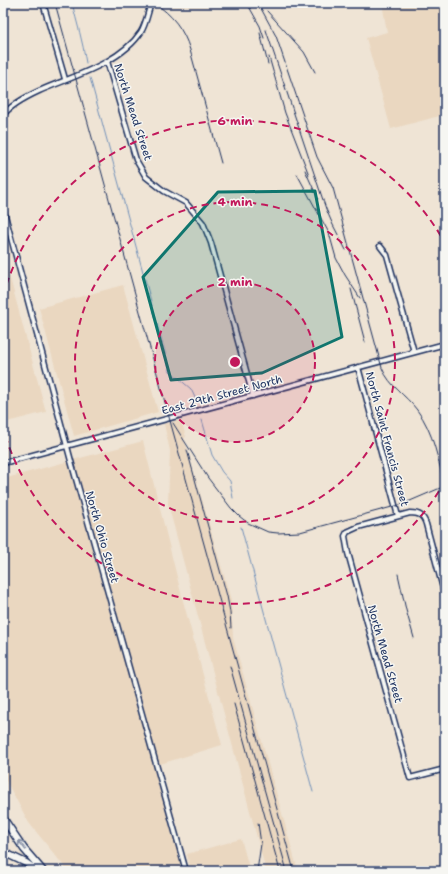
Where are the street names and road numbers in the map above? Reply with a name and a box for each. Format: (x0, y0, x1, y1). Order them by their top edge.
street label: North Mead Street (110, 61, 156, 163)
street label: North Saint Francis Street (362, 370, 412, 508)
street label: East 29th Street North (160, 372, 284, 418)
street label: North Ohio Street (82, 489, 122, 585)
street label: North Mead Street (364, 603, 406, 705)

